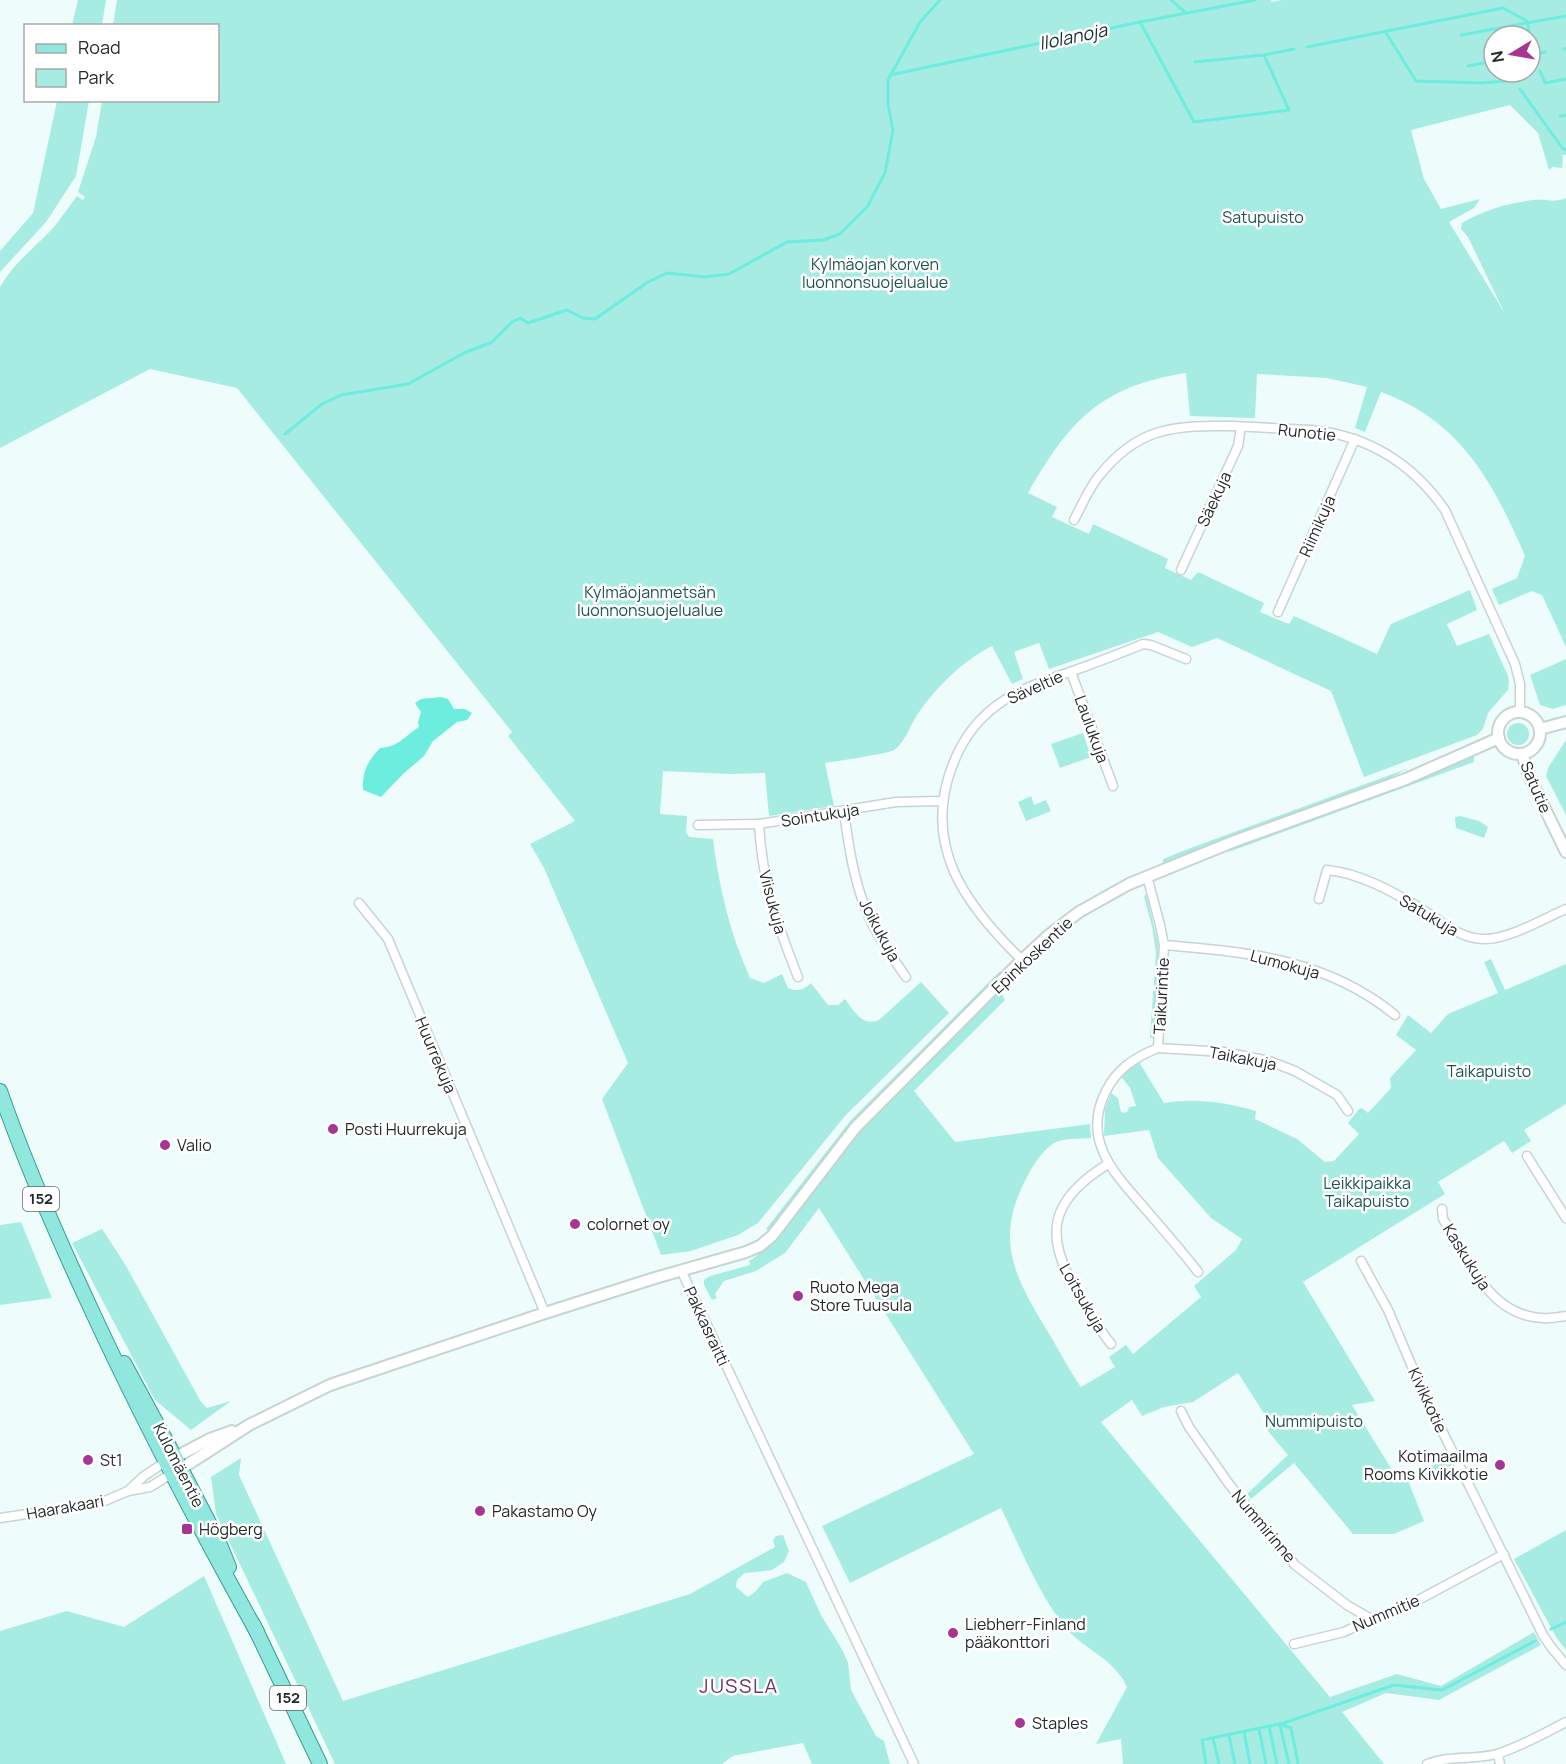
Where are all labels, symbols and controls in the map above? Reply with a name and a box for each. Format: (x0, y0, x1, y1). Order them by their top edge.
water label: Ilolanoja (1037, 17, 1110, 55)
legend (24, 24, 219, 102)
north arrow (1482, 24, 1542, 84)
text: Road (78, 35, 121, 59)
text: N (1485, 49, 1509, 65)
text: Park (78, 65, 115, 89)
park label: Satupuisto (1222, 206, 1304, 228)
park label: Kylmäojan korven luonnonsuojelualue (802, 253, 948, 293)
street label: Runotie (1277, 418, 1337, 446)
street label: Säekuja (1192, 468, 1236, 530)
street label: Riimikuja (1294, 492, 1340, 560)
park label: Kylmäojanmetsän luonnonsuojelualue (577, 581, 723, 621)
street label: Säveltie (1004, 665, 1066, 709)
street label: Laulukuja (1070, 692, 1114, 766)
street label: Satutie (1515, 758, 1557, 816)
street label: Sointukuja (779, 798, 861, 832)
street label: Viisukuja (754, 868, 792, 936)
street label: Satukuja (1395, 889, 1463, 941)
street label: Joikukuja (854, 895, 906, 965)
street label: Epinkoskentie (987, 912, 1077, 998)
street label: Lumokuja (1248, 944, 1322, 984)
street label: Taikurintie (1148, 957, 1174, 1035)
street label: Huurrekuja (410, 1013, 462, 1097)
street label: Taikakuja (1207, 1041, 1279, 1075)
park label: Taikapuisto (1447, 1060, 1531, 1082)
place label: Posti Huurrekuja (345, 1118, 467, 1140)
marker: Posti Huurrekuja (326, 1122, 340, 1136)
place label: Valio (177, 1134, 212, 1156)
marker: Valio (158, 1138, 172, 1152)
park label: Leikkipaikka Taikapuisto (1323, 1172, 1411, 1212)
road number: 152 (23, 1187, 59, 1211)
place label: colornet oy (587, 1213, 671, 1235)
marker: colornet oy (568, 1217, 582, 1231)
street label: Kaskukuja (1438, 1220, 1496, 1294)
street label: Loitsukuja (1054, 1260, 1112, 1336)
place label: Ruoto Mega Store Tuusula (810, 1276, 912, 1316)
street label: Pakkasraitti (679, 1283, 735, 1369)
marker: Ruoto Mega Store Tuusula (791, 1289, 805, 1303)
street label: Kivikkotie (1403, 1364, 1453, 1436)
park label: Nummipuisto (1265, 1410, 1363, 1432)
street label: Kulomäentie (148, 1419, 210, 1511)
place label: Kotimaailma Rooms Kivikkotie (1364, 1445, 1488, 1485)
place label: St1 (100, 1449, 123, 1471)
marker: St1 (81, 1453, 95, 1467)
marker: Kotimaailma Rooms Kivikkotie (1493, 1458, 1507, 1472)
street label: Nummirinne (1227, 1485, 1301, 1567)
street label: Haarakaari (25, 1489, 105, 1525)
place label: Pakastamo Oy (492, 1500, 597, 1522)
marker: Pakastamo Oy (473, 1504, 487, 1518)
place label: Högberg (199, 1518, 263, 1540)
marker: Högberg (180, 1522, 194, 1536)
street label: Nummitie (1349, 1589, 1423, 1637)
place label: Liebherr-Finland pääkonttori (965, 1613, 1086, 1653)
marker: Liebherr-Finland pääkonttori (946, 1626, 960, 1640)
district label: JUSSLA (699, 1672, 779, 1699)
road number: 152 (270, 1686, 306, 1710)
place label: Staples (1032, 1712, 1088, 1734)
marker: Staples (1013, 1716, 1027, 1730)

